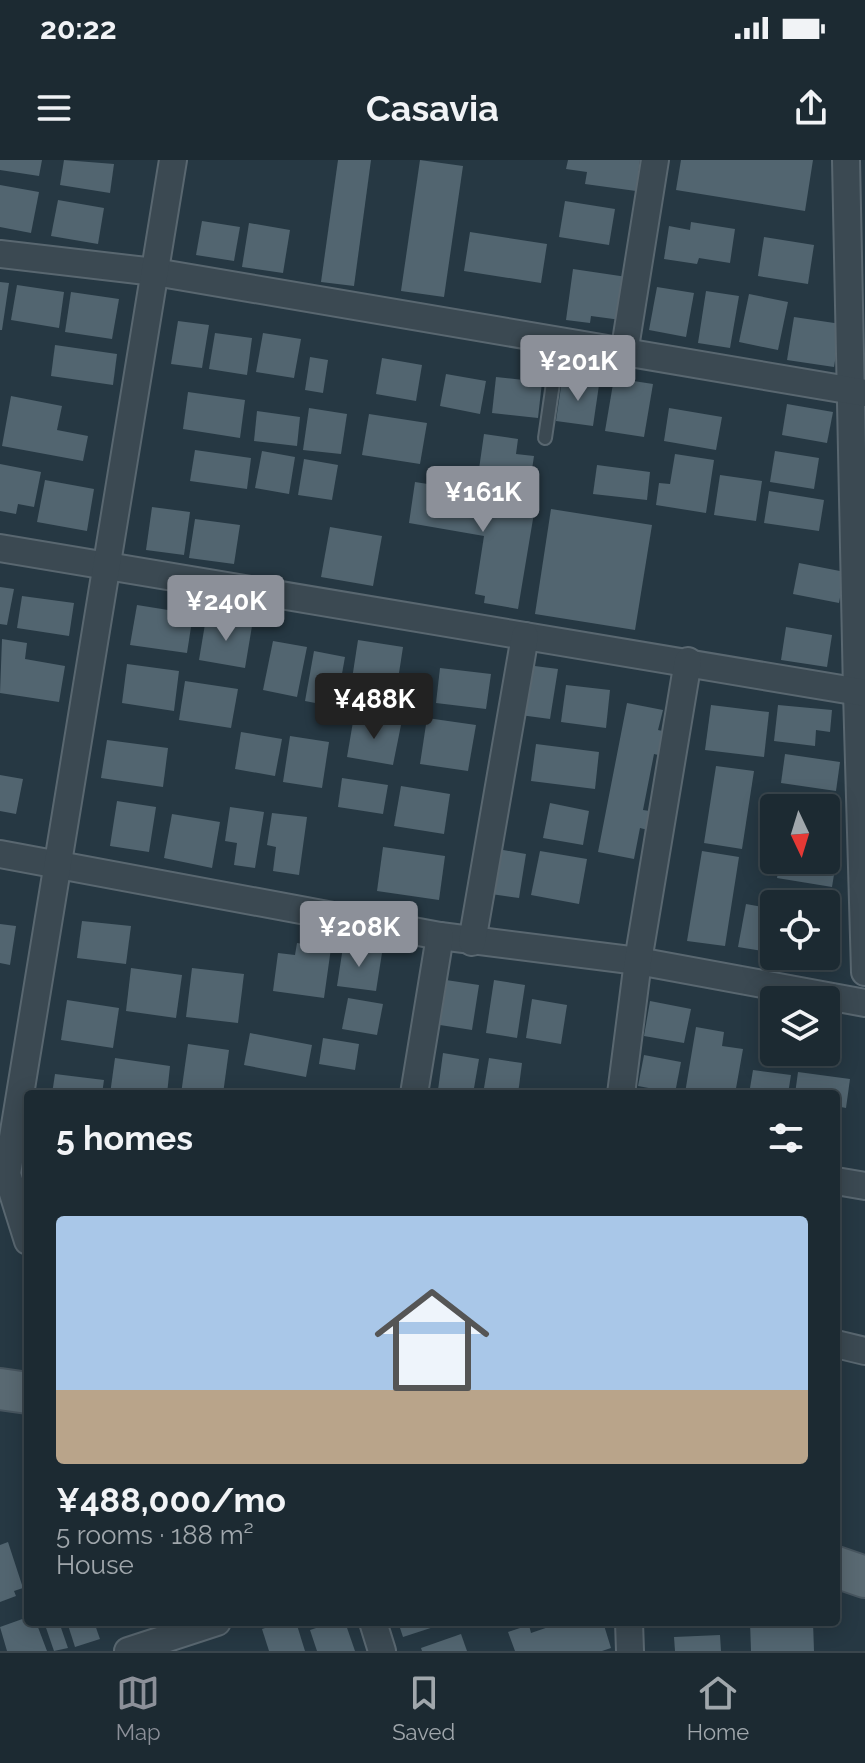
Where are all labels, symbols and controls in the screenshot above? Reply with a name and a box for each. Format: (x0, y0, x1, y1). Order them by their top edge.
text: 20:22 (40, 11, 117, 46)
icon: menu (32, 86, 76, 130)
icon: share (789, 86, 833, 130)
text: Casavia (366, 87, 499, 129)
pin: ¥201K (522, 335, 634, 403)
text: ¥201K (538, 346, 618, 376)
pin: ¥161K (427, 466, 539, 534)
text: ¥161K (444, 477, 522, 507)
pin: ¥240K (170, 575, 282, 643)
text: ¥240K (185, 586, 267, 616)
pin: ¥488K (318, 673, 430, 741)
text: ¥488K (333, 684, 415, 714)
north arrow (760, 794, 840, 874)
map controls (760, 794, 840, 1066)
button: locate (760, 890, 840, 970)
pin: ¥208K (303, 901, 415, 969)
text: ¥208K (318, 912, 400, 942)
button: layers (760, 986, 840, 1066)
icon: filters (764, 1116, 808, 1160)
text: 5 homes (56, 1118, 193, 1158)
icon: home (360, 1268, 504, 1412)
text: ¥488,000/mo (56, 1480, 286, 1520)
text: 5 rooms · 188 m² (56, 1520, 254, 1550)
text: House (56, 1550, 134, 1580)
tab: Map (116, 1671, 161, 1745)
tab: Saved (392, 1671, 455, 1745)
tab: Home (687, 1671, 749, 1745)

